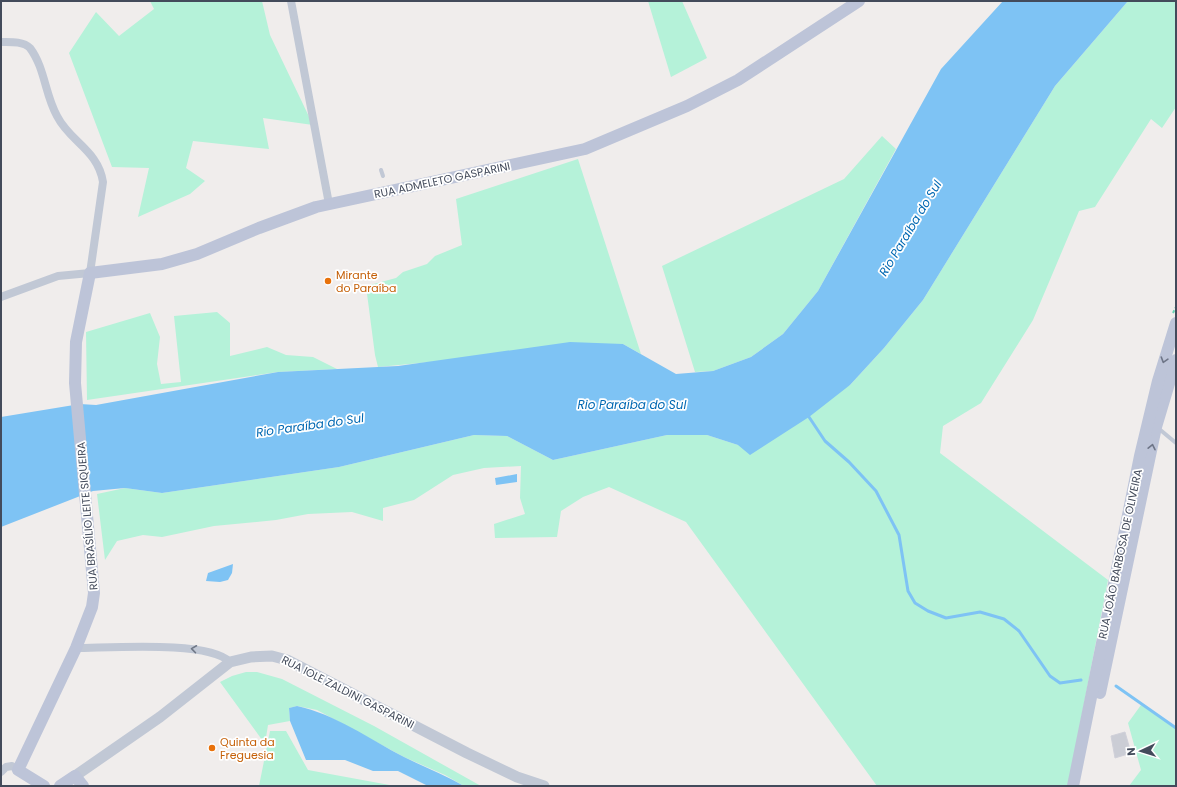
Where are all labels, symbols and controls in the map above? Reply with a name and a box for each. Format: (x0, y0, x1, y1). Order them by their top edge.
street label: RUA ADMELETO GASPARINI (372, 158, 512, 202)
water label: Rio Paraíba do Sul (875, 177, 945, 279)
place label: Mirante do Paraíba (336, 267, 396, 296)
marker: Mirante do Paraíba (323, 276, 333, 286)
one-way arrow (1160, 357, 1169, 364)
water label: Rio Paraíba do Sul (578, 396, 686, 413)
water label: Rio Paraíba do Sul (255, 409, 365, 441)
street label: RUA BRASÍLIO LEITE SIQUEIRA (72, 441, 101, 591)
one-way arrow (1148, 443, 1156, 450)
street label: RUA JOÃO BARBOSA DE OLIVEIRA (1094, 467, 1146, 640)
one-way arrow (191, 645, 197, 654)
street label: RUA IOLE ZALDINI GASPARINI (279, 651, 417, 733)
north arrow (1121, 731, 1161, 771)
place label: Quinta da Freguesia (220, 734, 275, 763)
marker: Quinta da Freguesia (207, 743, 217, 753)
text: N (1123, 747, 1139, 756)

